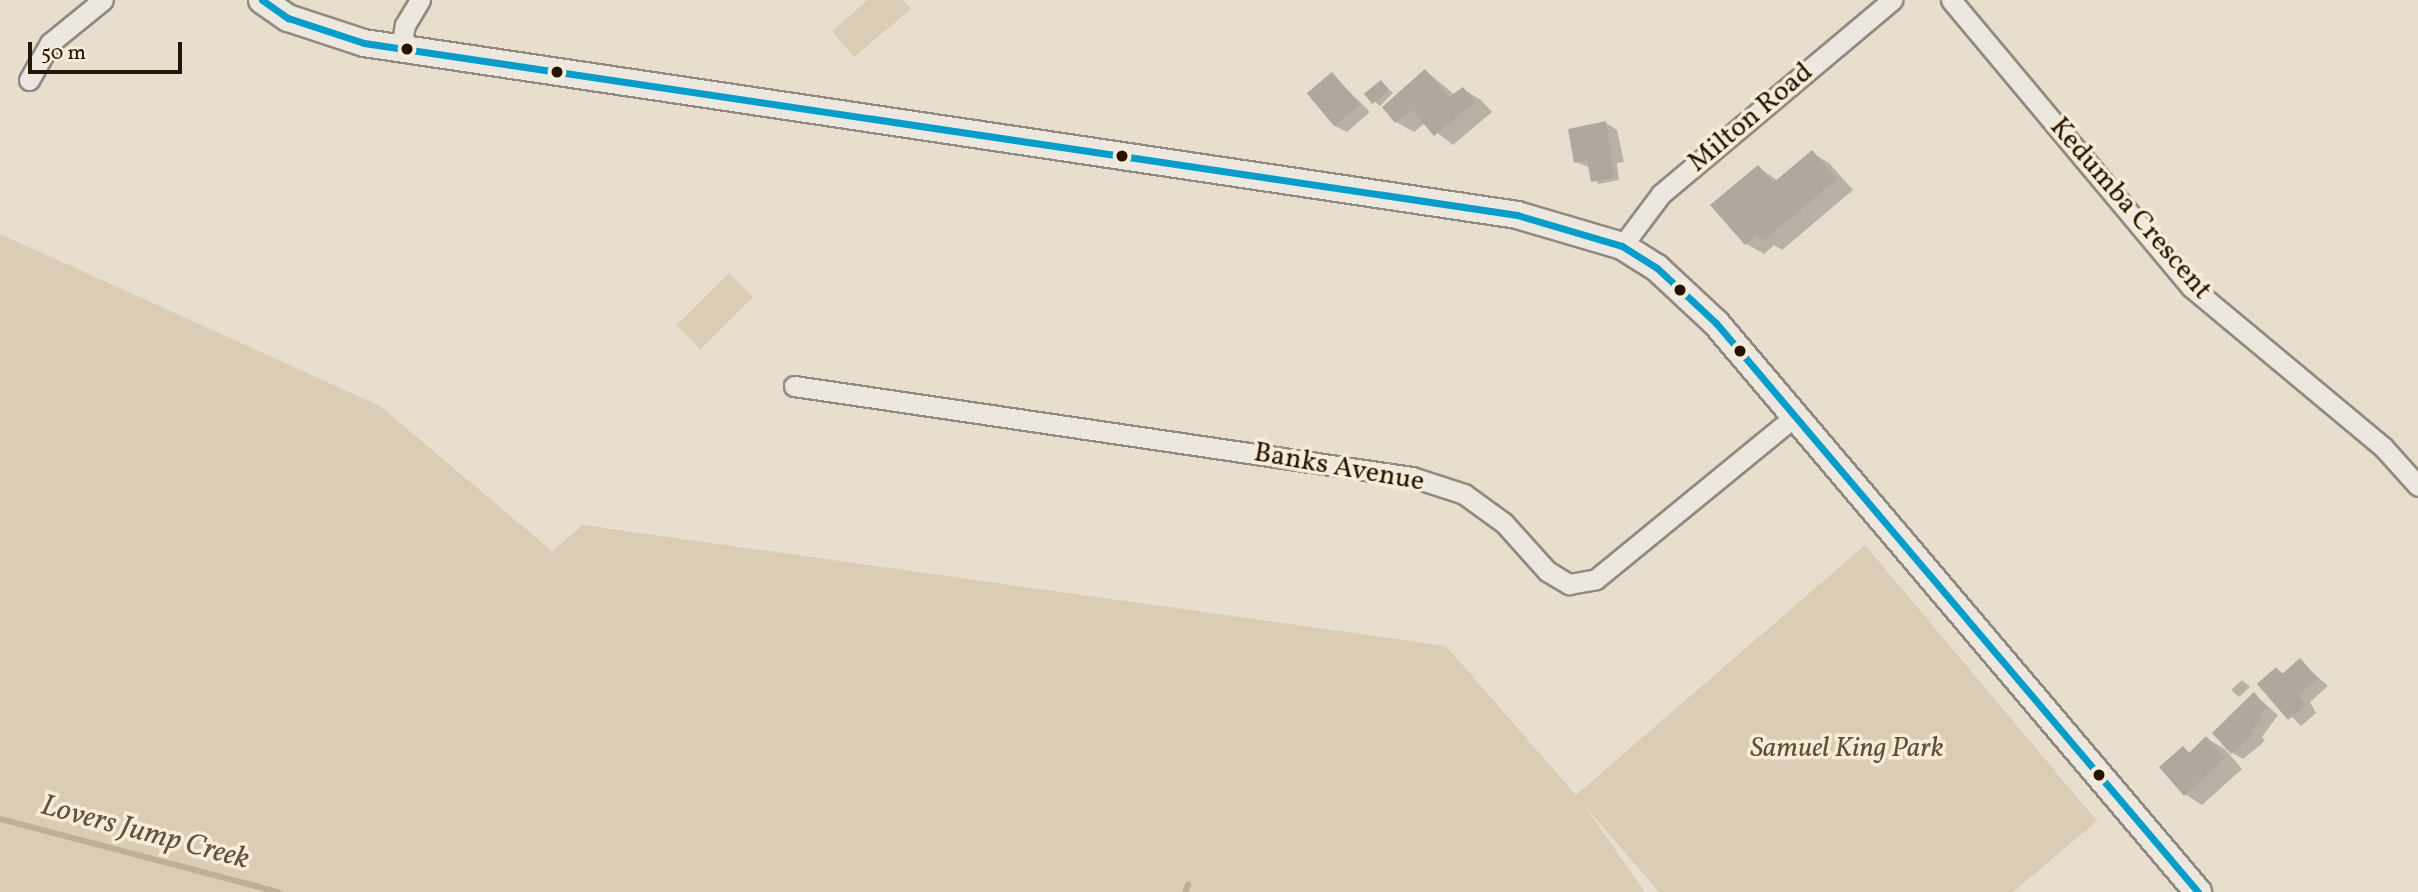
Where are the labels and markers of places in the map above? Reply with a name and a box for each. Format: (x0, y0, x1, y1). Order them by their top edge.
unlabelled marker (400, 42, 414, 56)
unlabelled marker (550, 65, 564, 79)
unlabelled marker (1115, 149, 1129, 163)
unlabelled marker (1673, 283, 1687, 297)
unlabelled marker (1733, 344, 1747, 358)
unlabelled marker (2092, 768, 2106, 782)

